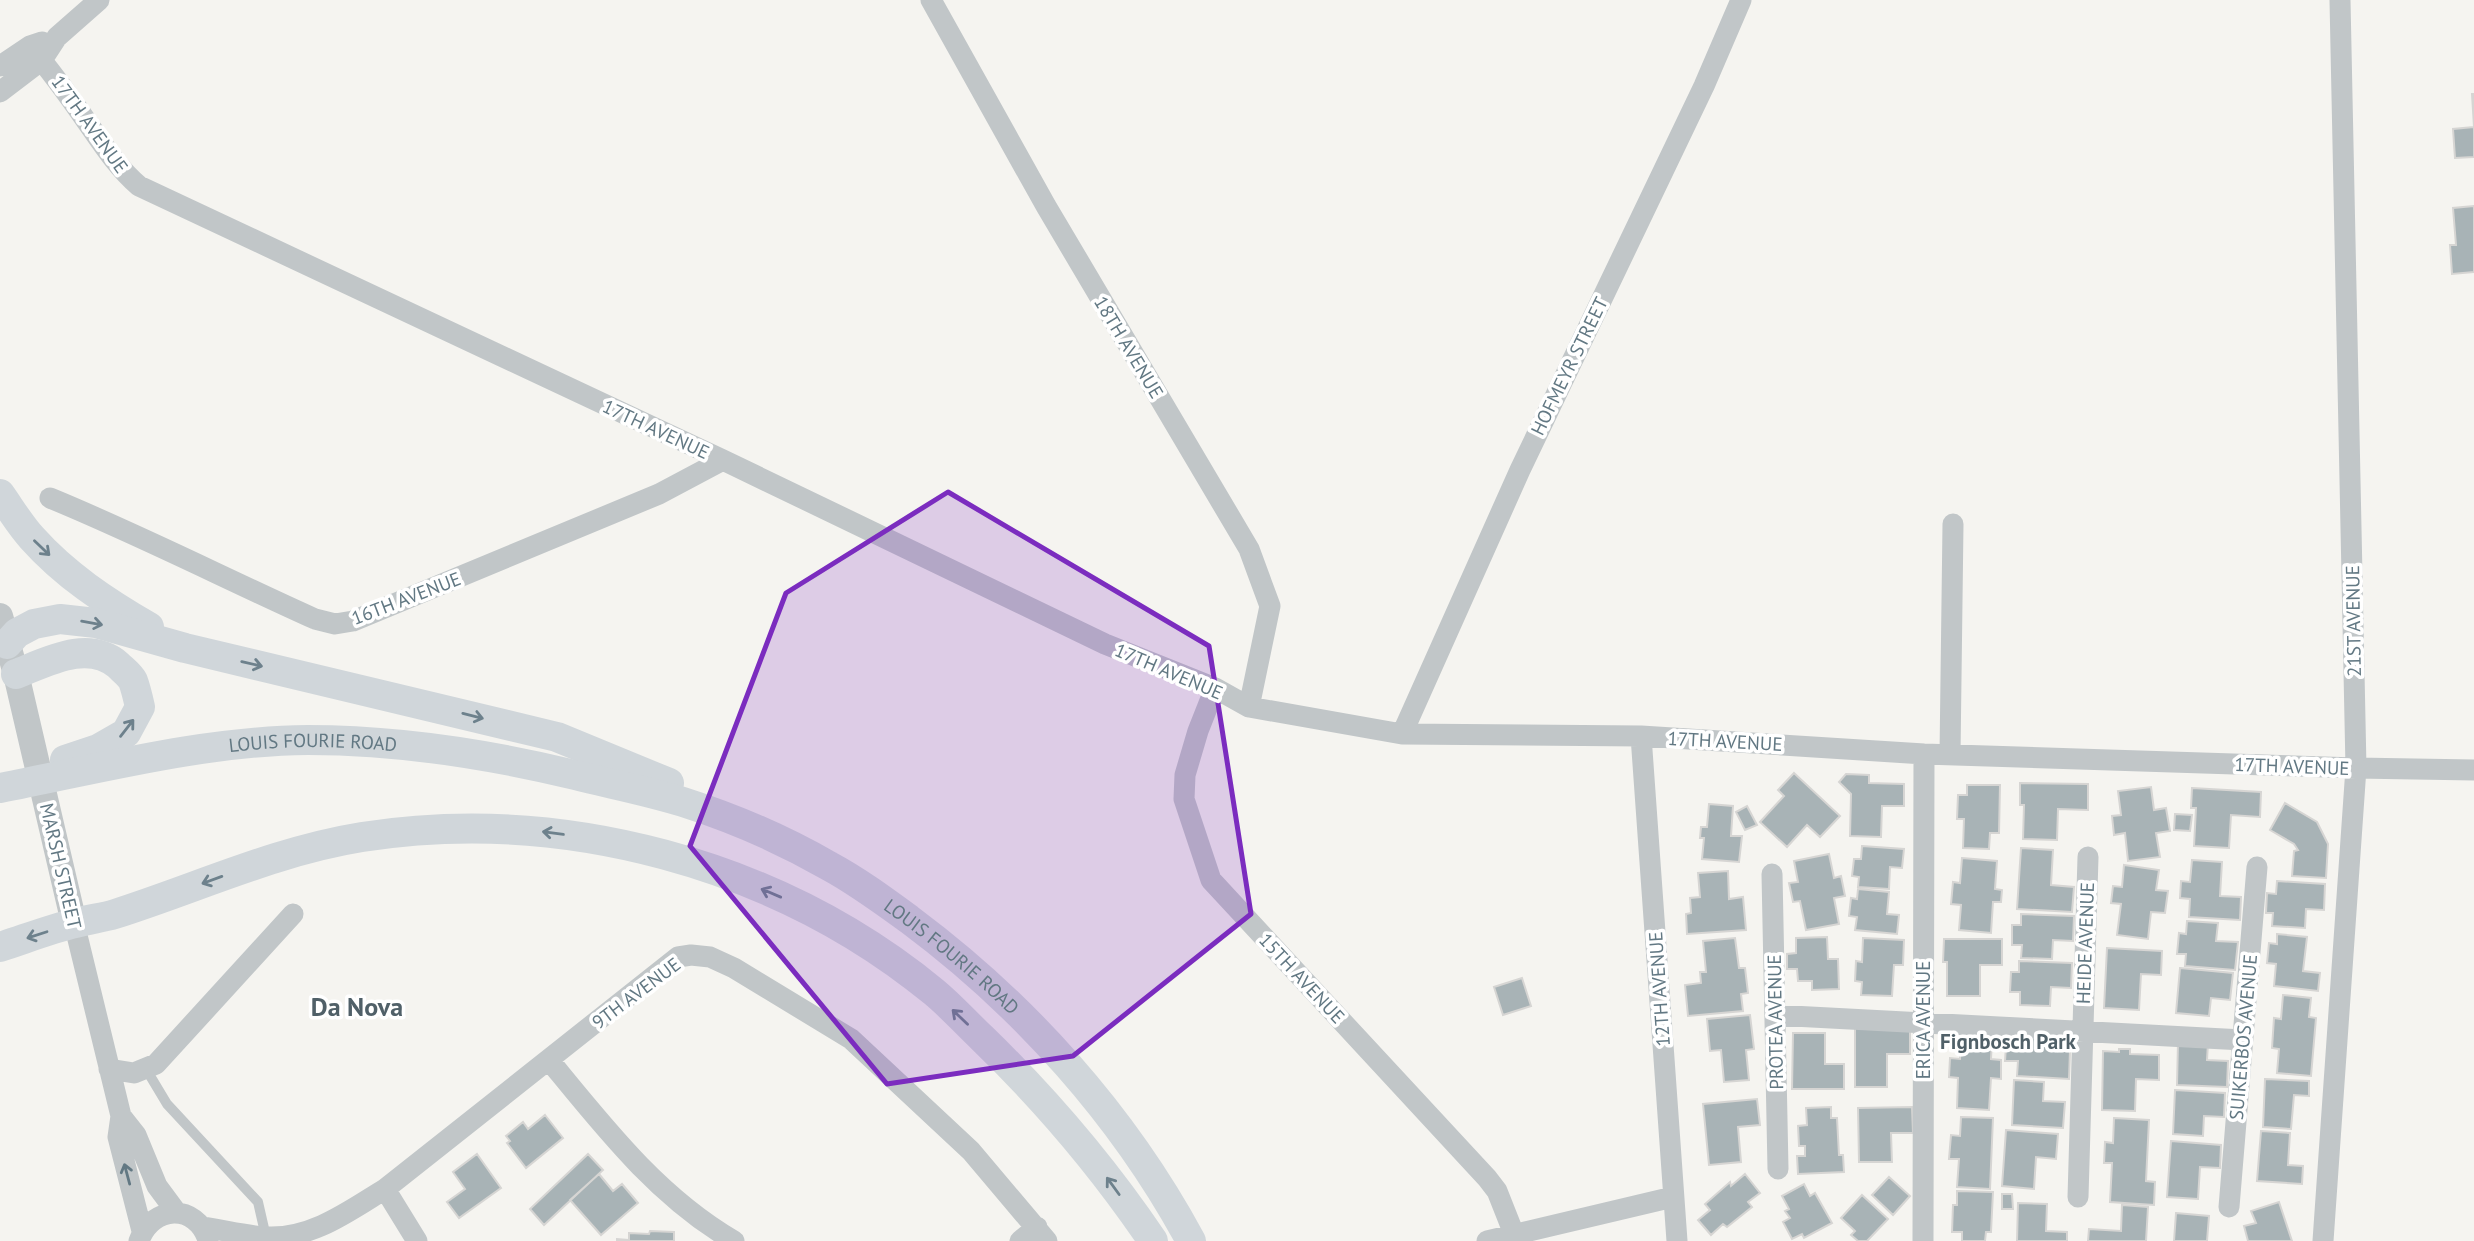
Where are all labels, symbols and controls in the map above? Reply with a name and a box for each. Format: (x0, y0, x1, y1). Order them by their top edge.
street label: 17TH AVENUE (46, 70, 134, 178)
street label: 18TH AVENUE (1089, 291, 1169, 403)
street label: HOFMEYR STREET (1525, 293, 1613, 439)
street label: 17TH AVENUE (599, 394, 713, 464)
one-way arrow (33, 539, 50, 556)
street label: 21ST AVENUE (2340, 565, 2366, 677)
street label: 16TH AVENUE (348, 566, 464, 630)
one-way arrow (80, 617, 103, 630)
street label: 17TH AVENUE (1111, 637, 1227, 705)
one-way arrow (240, 658, 263, 671)
one-way arrow (461, 710, 484, 723)
one-way arrow (119, 719, 134, 737)
street label: 17TH AVENUE (1667, 726, 1783, 756)
street label: LOUIS FOURIE ROAD (227, 728, 398, 757)
street label: 17TH AVENUE (2234, 752, 2350, 780)
street label: MARSH STREET (35, 801, 87, 932)
one-way arrow (542, 827, 565, 840)
one-way arrow (201, 875, 223, 887)
street label: HEIDE AVENUE (2071, 882, 2099, 1004)
one-way arrow (761, 886, 782, 899)
street label: LOUIS FOURIE ROAD (880, 893, 1024, 1019)
street label: 15TH AVENUE (1254, 928, 1350, 1028)
one-way arrow (26, 930, 48, 942)
street label: 12TH AVENUE (1643, 931, 1675, 1047)
street label: 9TH AVENUE (587, 952, 685, 1034)
street label: SUIKERBOS AVENUE (2224, 953, 2262, 1121)
street label: PROTEA AVENUE (1762, 954, 1788, 1090)
street label: ERICA AVENUE (1911, 961, 1935, 1079)
district label: Da Nova (311, 990, 403, 1023)
one-way arrow (952, 1009, 969, 1026)
district label: Fignbosch Park (1940, 1028, 2077, 1055)
one-way arrow (120, 1164, 133, 1186)
one-way arrow (1106, 1176, 1121, 1195)

